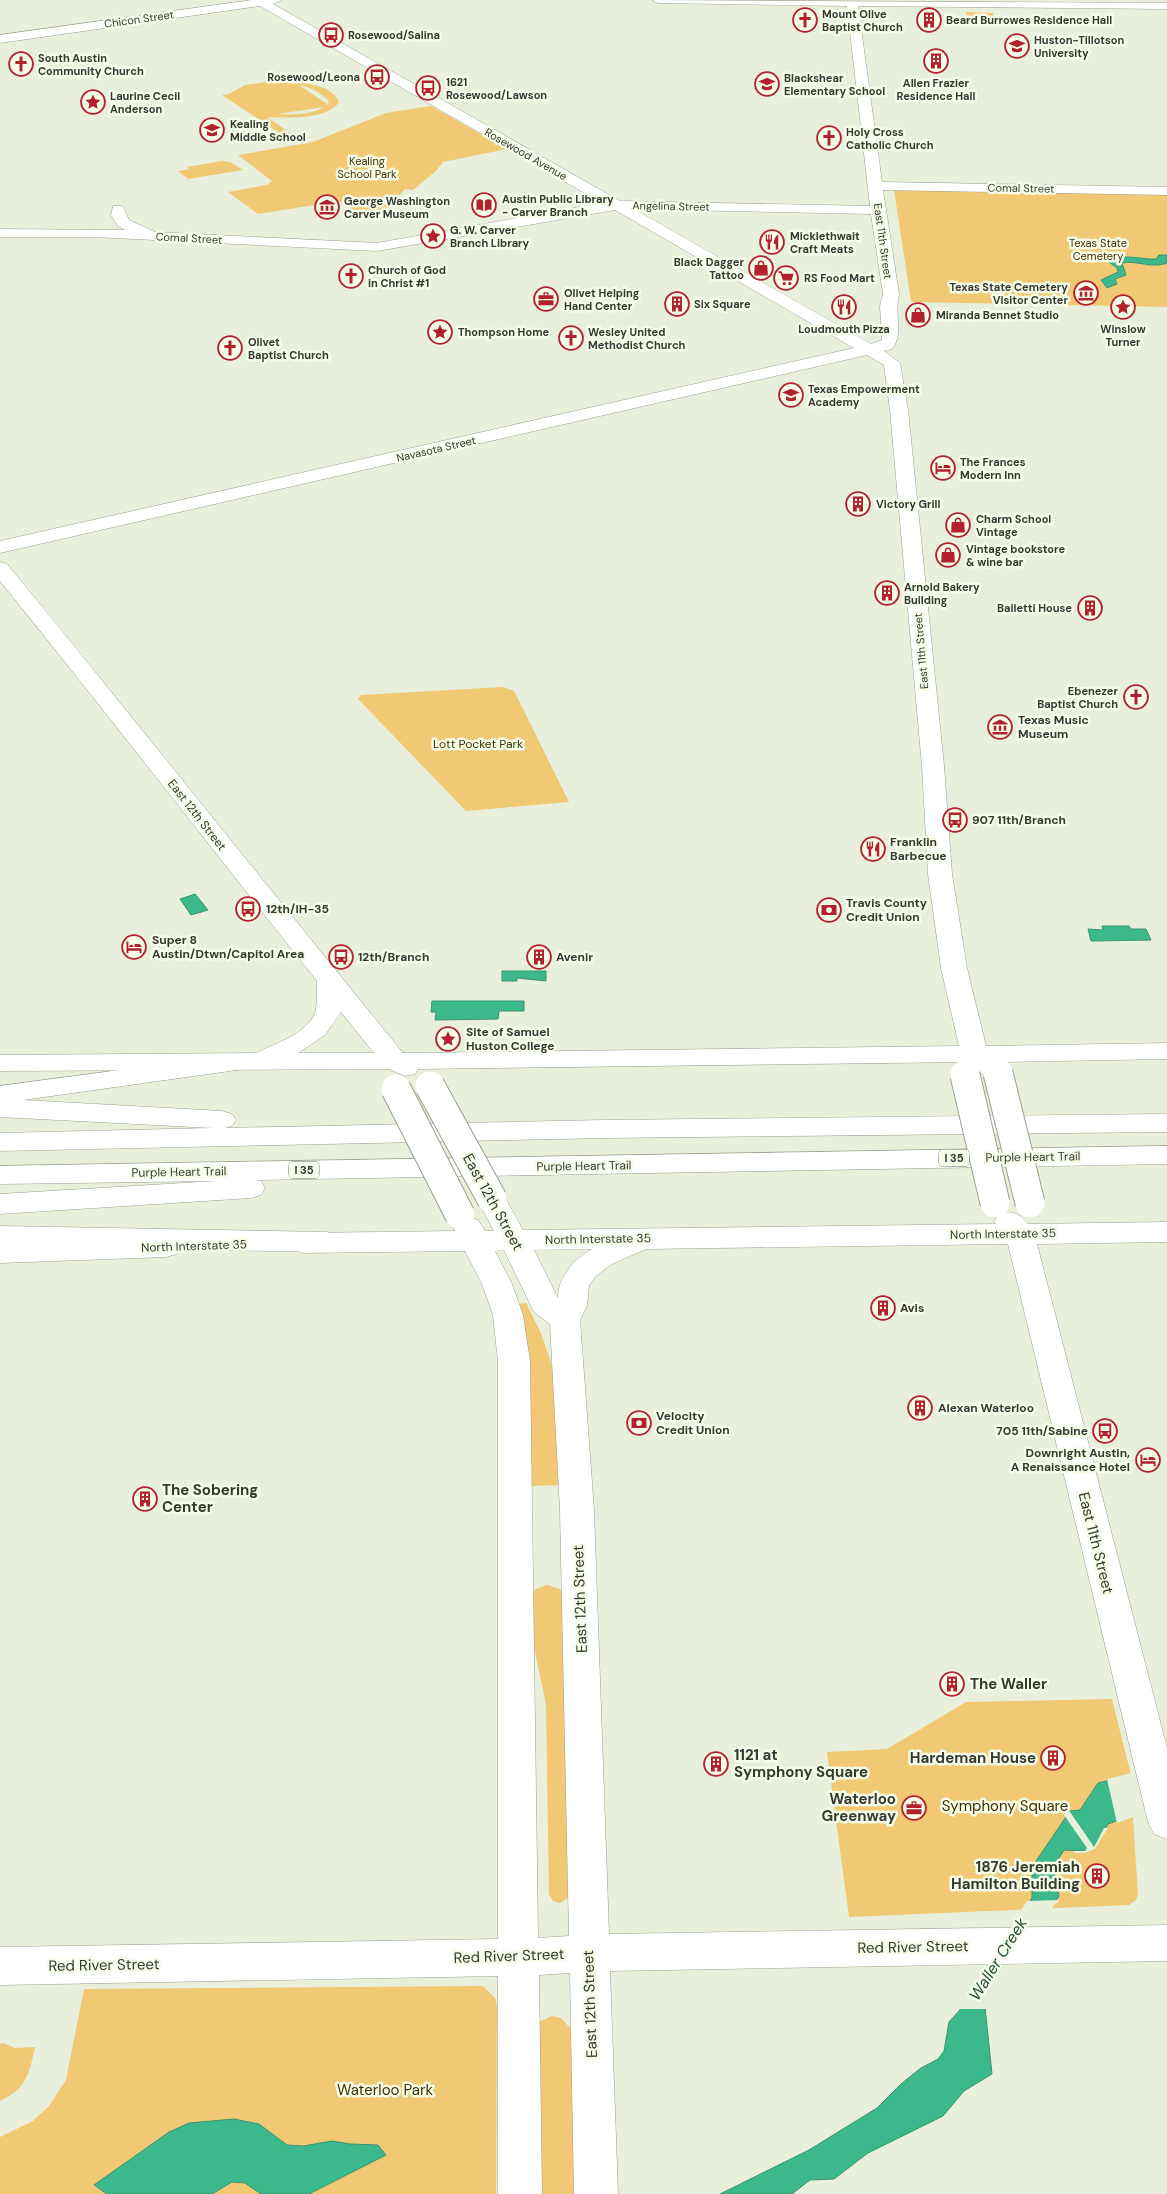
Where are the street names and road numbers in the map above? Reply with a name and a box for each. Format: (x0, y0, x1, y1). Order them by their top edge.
street label: Chicon Street (103, 7, 175, 31)
street label: Rosewood Avenue (482, 125, 570, 183)
street label: Comal Street (988, 180, 1054, 196)
street label: Angelina Street (632, 198, 710, 214)
street label: East 11th Street (871, 202, 895, 280)
street label: Comal Street (155, 229, 223, 247)
street label: Navasota Street (395, 433, 477, 465)
street label: East 11th Street (911, 612, 931, 690)
street label: East 12th Street (164, 776, 230, 854)
street label: Purple Heart Trail (985, 1148, 1081, 1166)
street label: East 12th Street (458, 1150, 528, 1254)
road number: I 35 (939, 1150, 969, 1166)
street label: Purple Heart Trail (536, 1157, 632, 1175)
road number: I 35 (289, 1162, 319, 1178)
street label: Purple Heart Trail (131, 1163, 227, 1181)
street label: North Interstate 35 (950, 1225, 1056, 1243)
street label: North Interstate 35 (545, 1230, 651, 1248)
street label: North Interstate 35 (141, 1236, 247, 1256)
street label: East 11th Street (1074, 1490, 1118, 1596)
street label: East 12th Street (568, 1545, 592, 1653)
street label: Red River Street (857, 1936, 969, 1958)
street label: Red River Street (453, 1944, 565, 1968)
street label: East 12th Street (578, 1950, 602, 2058)
street label: Red River Street (48, 1954, 160, 1976)

